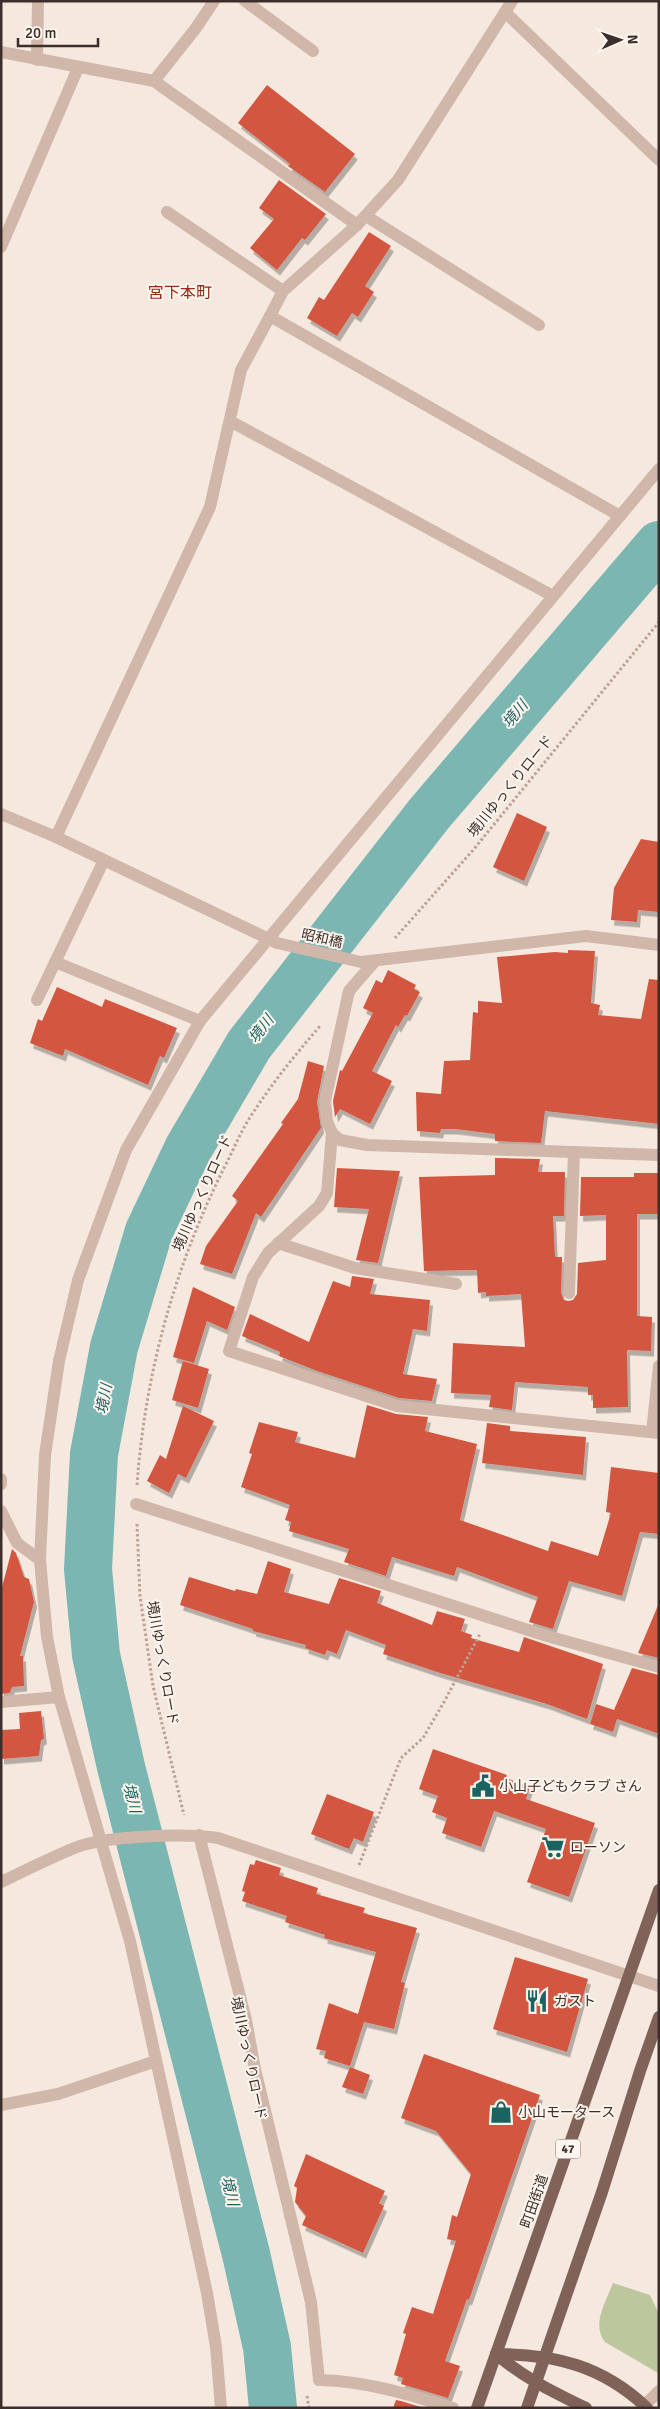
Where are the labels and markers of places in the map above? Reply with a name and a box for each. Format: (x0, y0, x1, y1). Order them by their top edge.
public building icon: 小山子どもクラブ さん (470, 1773, 496, 1799)
place label: 小山子どもクラブ さん (499, 1778, 642, 1795)
supermarket icon: ローソン (540, 1834, 566, 1860)
place label: ローソン (570, 1839, 626, 1856)
restaurant icon: ガスト (524, 1988, 550, 2014)
place label: ガスト (554, 1993, 596, 2010)
shop icon: 小山モータース (488, 2099, 514, 2125)
place label: 小山モータース (518, 2104, 615, 2121)

